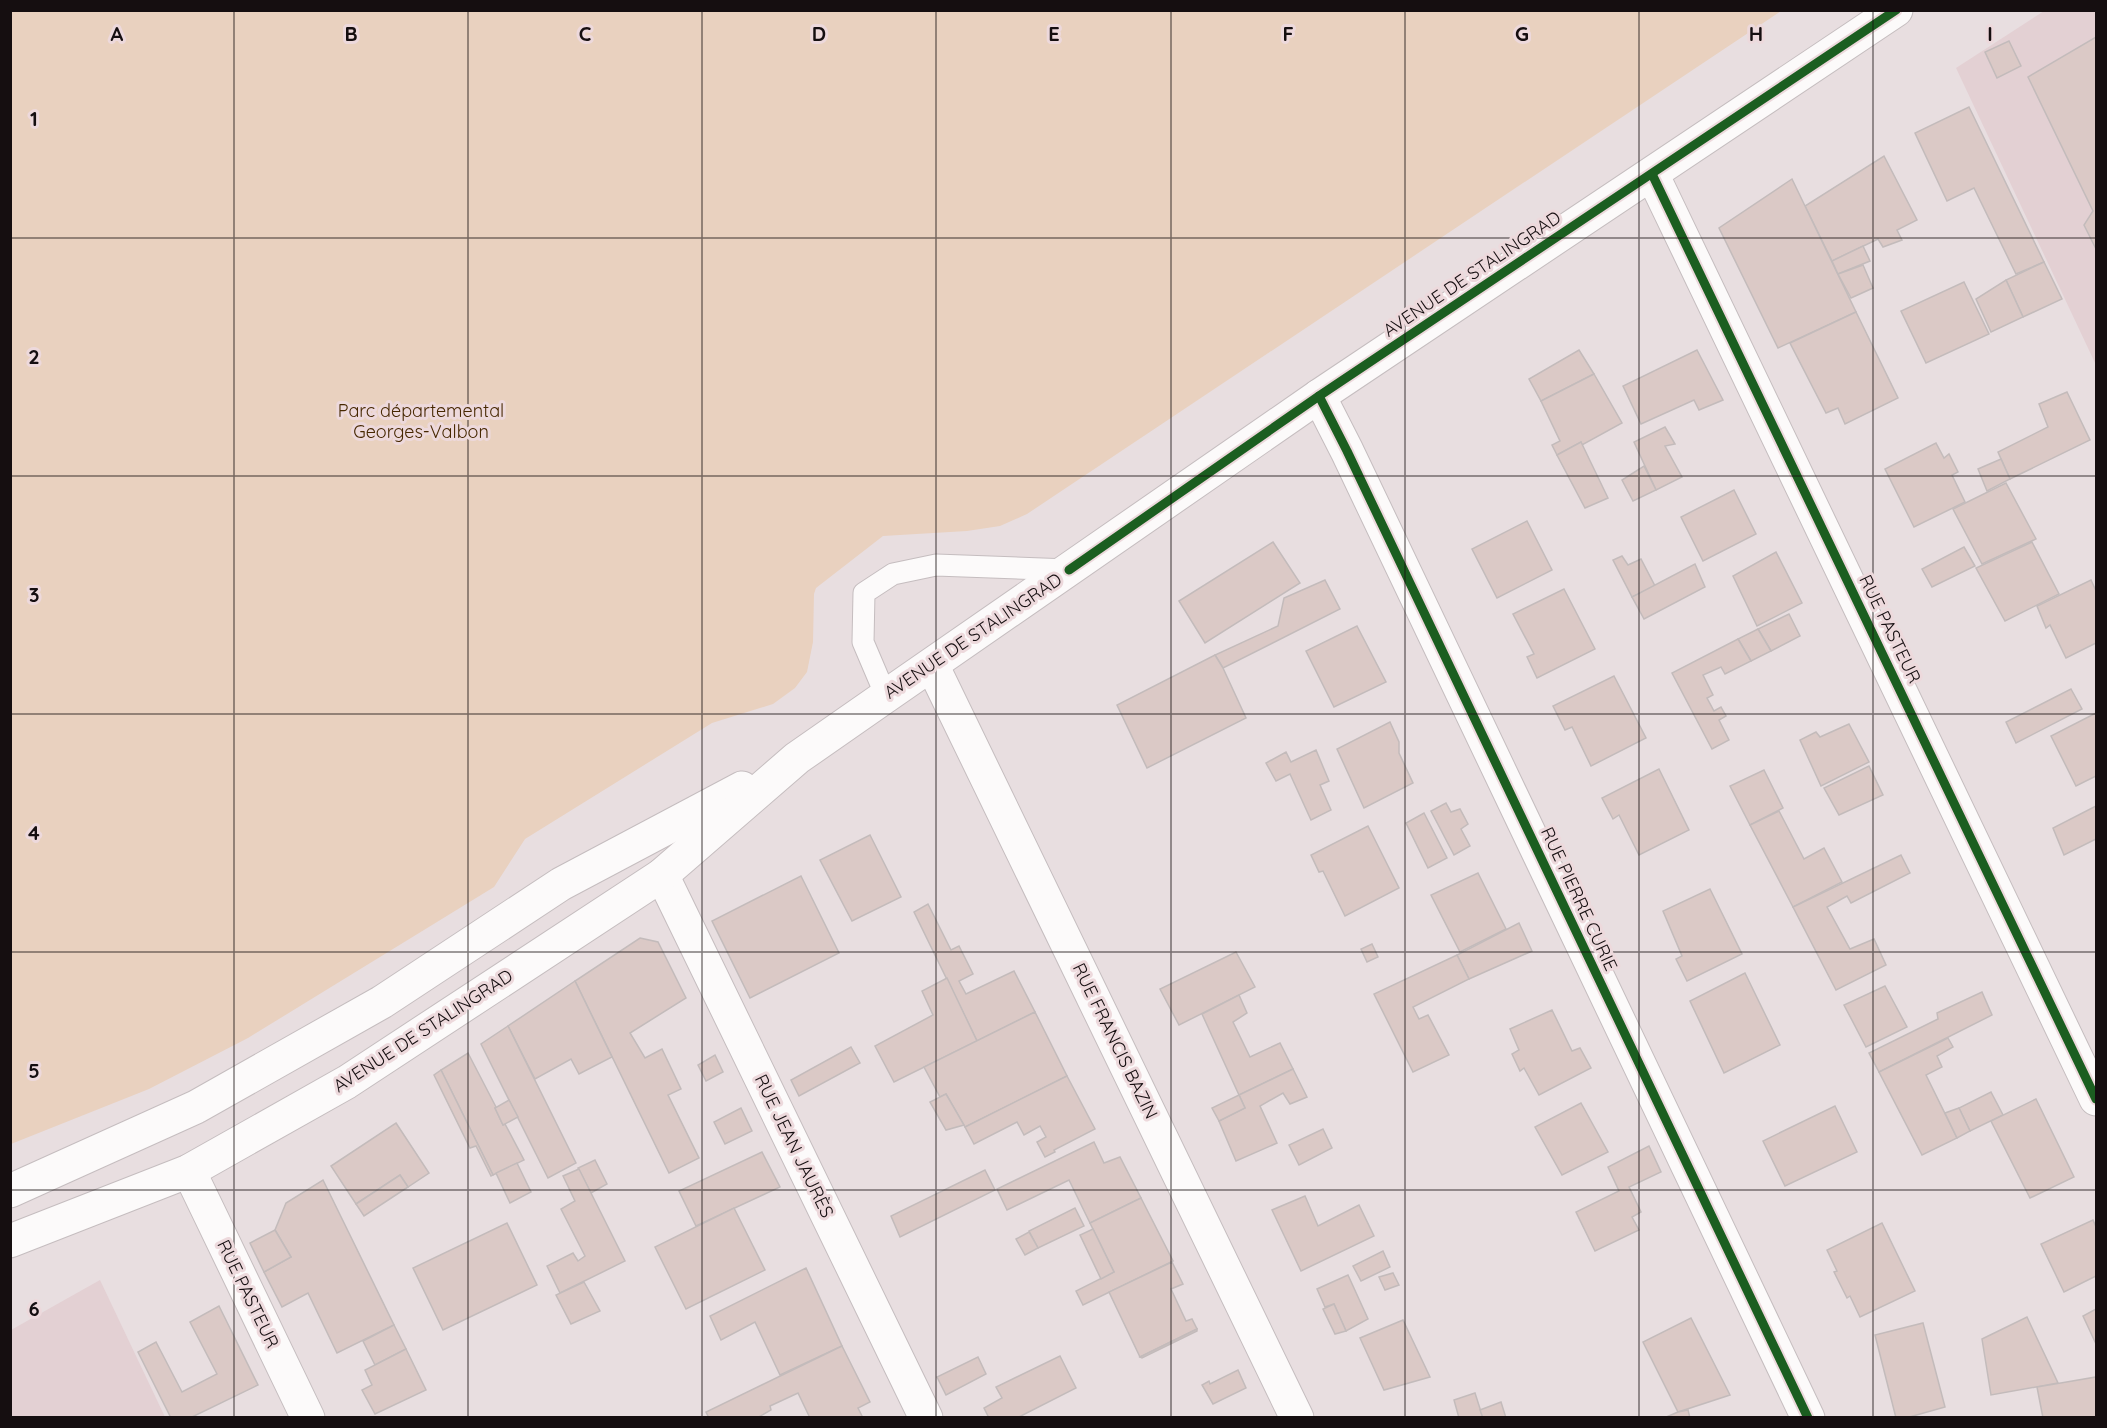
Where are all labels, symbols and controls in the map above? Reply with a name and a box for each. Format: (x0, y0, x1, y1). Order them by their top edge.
text: A (111, 21, 124, 46)
text: B (344, 21, 358, 46)
text: C (579, 21, 592, 46)
text: D (812, 21, 826, 46)
text: E (1048, 21, 1060, 46)
text: F (1282, 21, 1294, 46)
text: G (1515, 21, 1529, 46)
text: H (1749, 21, 1763, 46)
text: I (1987, 21, 1993, 46)
text: 1 (30, 106, 38, 131)
street label: AVENUE DE STALINGRAD (1378, 205, 1565, 342)
text: 2 (28, 344, 40, 369)
park label: Parc départemental Georges-Valbon (338, 399, 504, 443)
street label: AVENUE DE STALINGRAD (879, 567, 1066, 704)
street label: RUE PASTEUR (1854, 571, 1927, 687)
text: 3 (29, 582, 39, 607)
text: 4 (28, 820, 40, 845)
street label: RUE PIERRE CURIE (1536, 823, 1623, 974)
street label: RUE FRANCIS BAZIN (1068, 959, 1163, 1123)
street label: AVENUE DE STALINGRAD (329, 964, 517, 1097)
text: 5 (28, 1058, 40, 1083)
street label: RUE JEAN JAURÈS (750, 1070, 839, 1221)
street label: RUE PASTEUR (212, 1236, 285, 1352)
text: 6 (28, 1296, 40, 1321)

